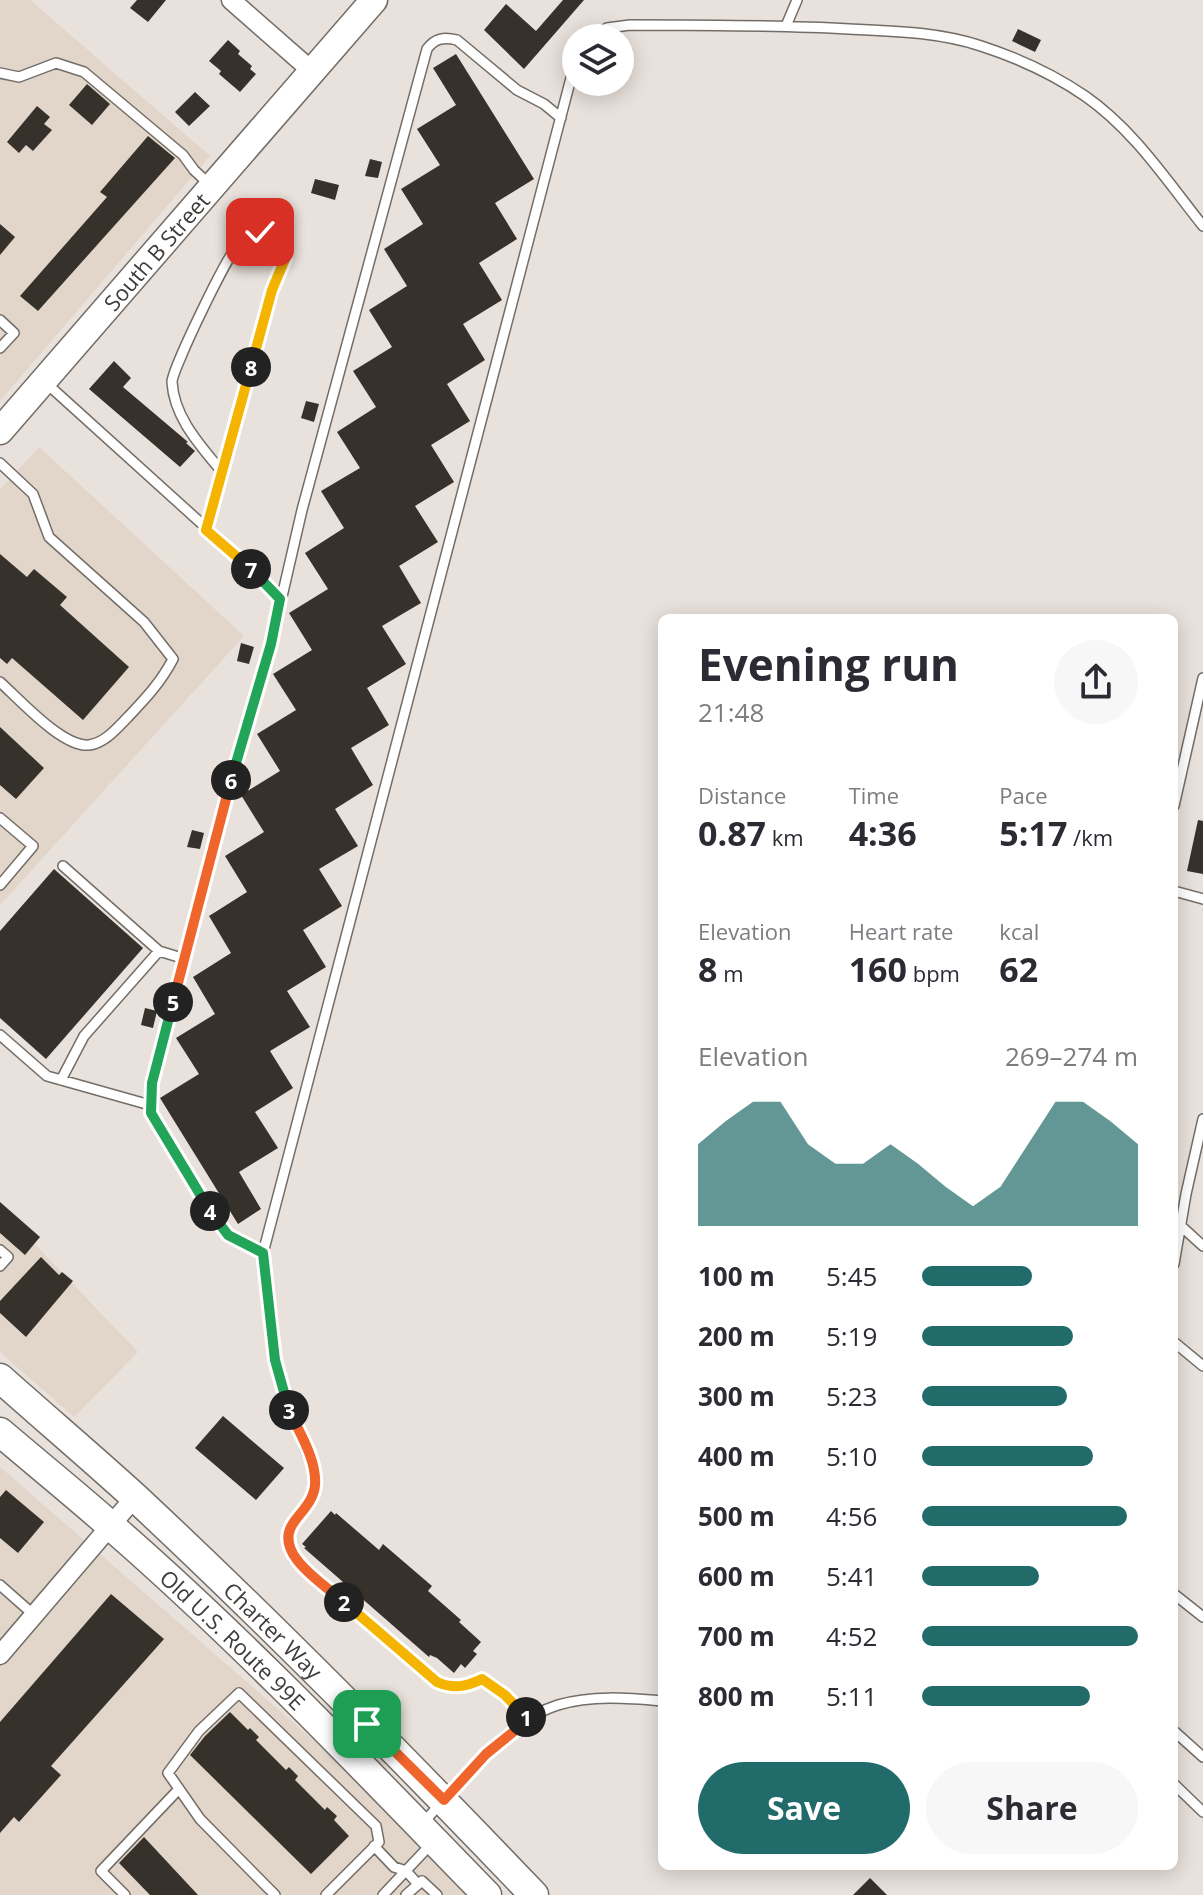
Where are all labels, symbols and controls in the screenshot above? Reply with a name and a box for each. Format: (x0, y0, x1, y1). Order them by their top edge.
map controls (562, 24, 634, 96)
button: layers (562, 24, 634, 96)
street label: South B Street (96, 186, 216, 317)
pin (226, 198, 294, 266)
icon: check (238, 210, 282, 254)
pin: 8 (231, 347, 271, 387)
text: 8 (245, 352, 257, 382)
pin: 7 (231, 549, 271, 589)
text: 7 (245, 554, 257, 584)
text: Evening run (698, 634, 959, 694)
button: share (1054, 640, 1138, 724)
text: 21:48 (698, 694, 764, 730)
pin: 6 (211, 760, 251, 800)
text: 6 (225, 765, 237, 795)
text: Distance (698, 780, 786, 810)
text: Time (849, 780, 899, 810)
text: Pace (999, 780, 1048, 810)
text: 0.87 (698, 810, 766, 856)
text: 4:36 (849, 810, 917, 856)
text: 5:17 (999, 810, 1067, 856)
text: km (766, 822, 804, 852)
text: /km (1067, 822, 1113, 852)
text: Elevation (698, 916, 791, 946)
text: Heart rate (849, 916, 953, 946)
text: kcal (999, 916, 1039, 946)
text: 8 (698, 946, 717, 992)
text: 160 (849, 946, 907, 992)
text: 62 (999, 946, 1038, 992)
text: m (717, 958, 744, 988)
text: bpm (907, 958, 960, 988)
pin: 5 (153, 982, 193, 1022)
text: 5 (167, 987, 179, 1017)
text: Elevation (698, 1038, 808, 1074)
text: 269–274 m (1005, 1038, 1138, 1074)
pin: 4 (190, 1191, 230, 1231)
text: 4 (204, 1196, 216, 1226)
text: 100 m (698, 1258, 775, 1294)
text: 5:45 (826, 1258, 877, 1294)
text: 200 m (698, 1318, 775, 1354)
text: 5:19 (826, 1318, 877, 1354)
text: 300 m (698, 1378, 775, 1414)
text: 5:23 (826, 1378, 877, 1414)
pin: 3 (269, 1390, 309, 1430)
text: 3 (283, 1395, 295, 1425)
text: 400 m (698, 1438, 775, 1474)
text: 5:10 (826, 1438, 877, 1474)
text: 500 m (698, 1498, 775, 1534)
text: 4:56 (826, 1498, 877, 1534)
text: 600 m (698, 1558, 775, 1594)
text: 5:41 (826, 1558, 877, 1594)
street label: Old U.S. Route 99E (154, 1562, 312, 1716)
street label: Charter Way (218, 1575, 330, 1686)
pin: 2 (324, 1582, 364, 1622)
text: 2 (338, 1587, 350, 1617)
text: 700 m (698, 1618, 775, 1654)
text: 4:52 (826, 1618, 877, 1654)
text: 800 m (698, 1678, 775, 1714)
text: 5:11 (826, 1678, 877, 1714)
pin (333, 1690, 401, 1758)
pin: 1 (506, 1697, 546, 1737)
icon: arrive (345, 1702, 389, 1746)
text: 1 (520, 1702, 532, 1732)
button: Save (698, 1762, 910, 1854)
button: Share (926, 1762, 1138, 1854)

